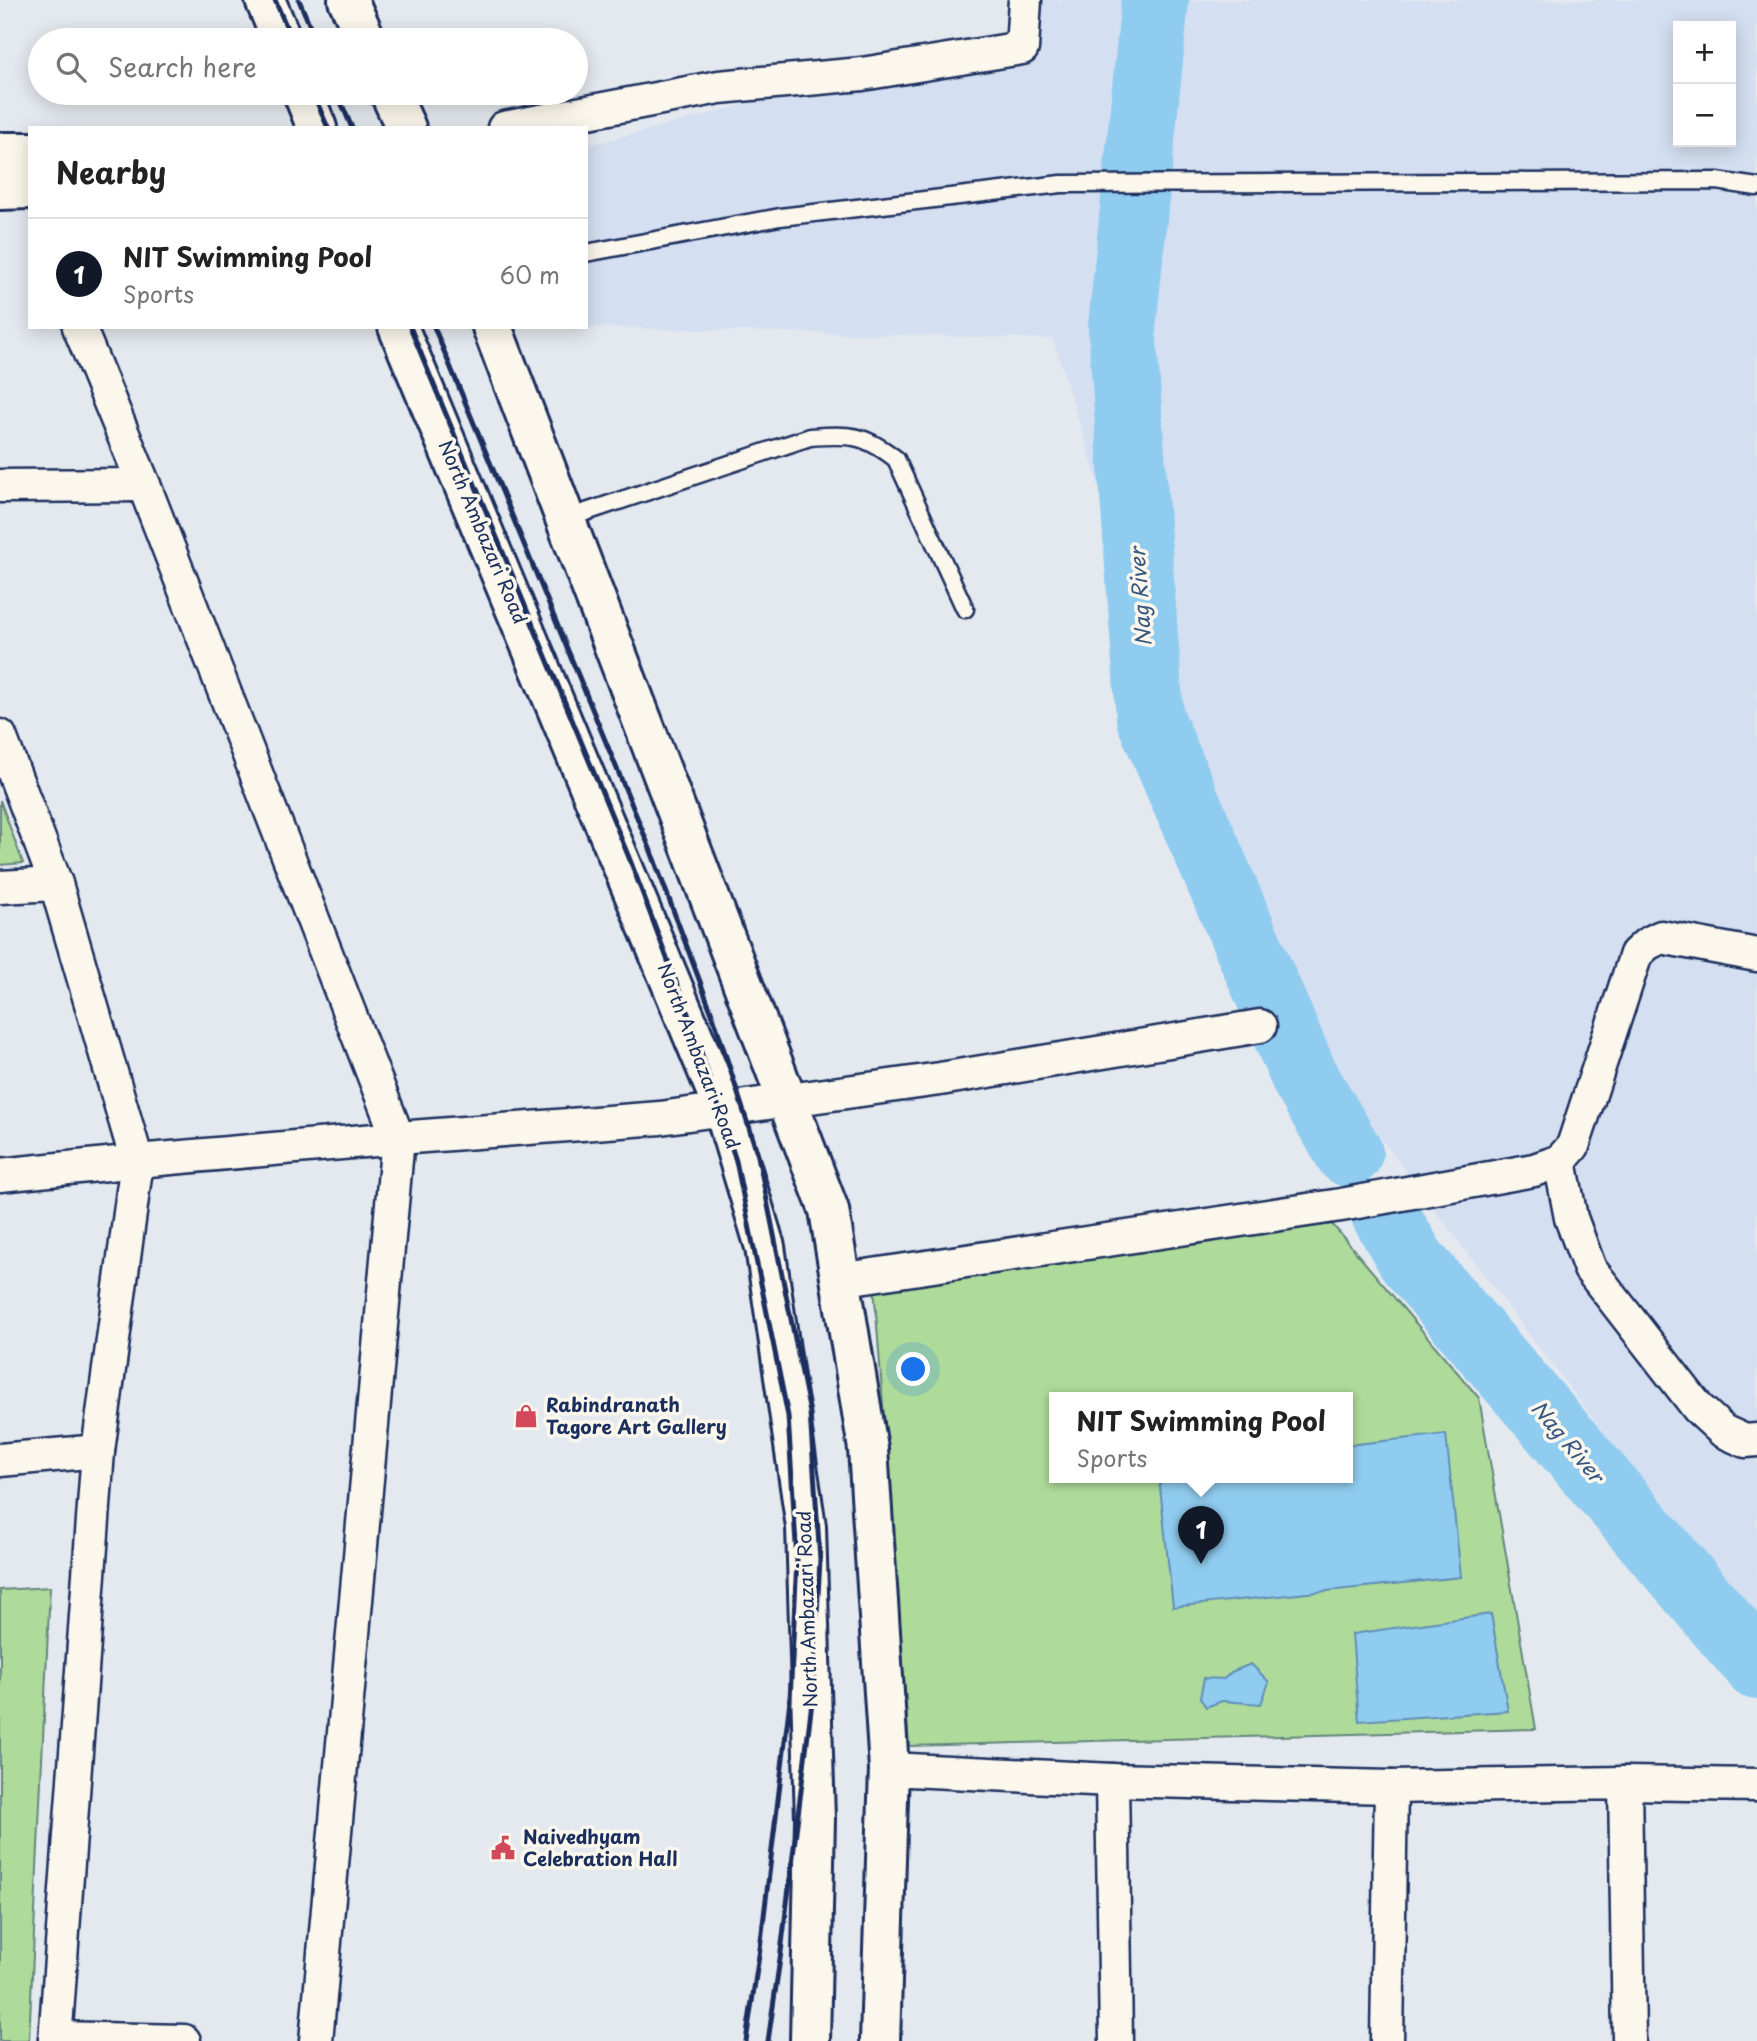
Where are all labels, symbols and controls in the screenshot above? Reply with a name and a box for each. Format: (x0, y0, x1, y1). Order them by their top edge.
map controls (1673, 21, 1736, 147)
button: + (1673, 21, 1736, 84)
search box (28, 28, 588, 105)
text: Search here (108, 47, 257, 86)
icon: search (52, 48, 90, 86)
button: − (1673, 84, 1736, 147)
text: Nearby (56, 149, 166, 194)
text: NIT Swimming Pool (123, 237, 372, 276)
text: 1 (74, 257, 85, 292)
text: 60 m (500, 257, 560, 292)
text: Sports (123, 276, 194, 311)
street label: North Ambazari Road (433, 435, 535, 628)
water label: Nag River (1119, 544, 1158, 647)
street label: North Ambazari Road (652, 959, 748, 1153)
your location (896, 1352, 930, 1386)
place label: Rabindranath Tagore Art Gallery (546, 1390, 727, 1440)
popup (1049, 1392, 1353, 1483)
water label: Nag River (1525, 1393, 1614, 1491)
text: NIT Swimming Pool (1076, 1401, 1326, 1440)
shop icon: Rabindranath Tagore Art Gallery (512, 1402, 540, 1430)
text: Sports (1076, 1440, 1147, 1475)
pin: 1 (1178, 1506, 1224, 1564)
street label: North Ambazari Road (789, 1510, 823, 1708)
place label: Naivedhyam Celebration Hall (523, 1822, 677, 1872)
public building icon: Naivedhyam Celebration Hall (489, 1834, 517, 1862)

